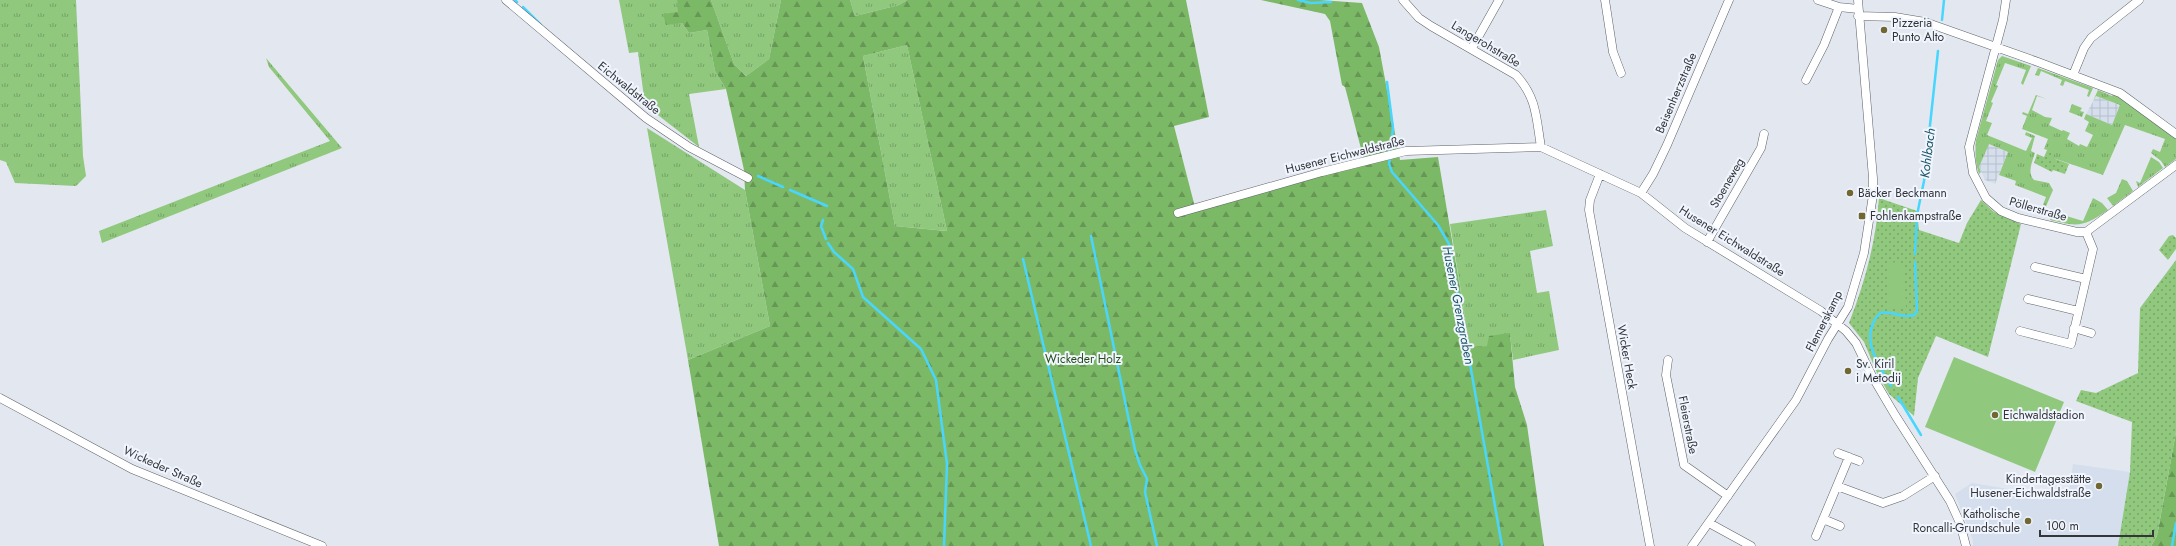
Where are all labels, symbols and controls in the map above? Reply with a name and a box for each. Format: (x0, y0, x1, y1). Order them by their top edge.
place label: Pizzeria Punto Alto (1892, 14, 1945, 46)
street label: Langerohstraße (1448, 16, 1524, 72)
marker: Pizzeria Punto Alto (1879, 25, 1889, 35)
street label: Beisenherzstraße (1651, 50, 1701, 136)
street label: Eichwaldstraße (594, 57, 664, 119)
water label: Kohlbach (1915, 127, 1940, 179)
street label: Husener Eichwaldstraße (1284, 132, 1406, 178)
street label: Stoeneweg (1705, 154, 1749, 212)
place label: Bäcker Beckmann (1858, 184, 1947, 202)
marker: Bäcker Beckmann (1845, 188, 1855, 198)
street label: Pöllerstraße (2007, 192, 2069, 226)
street label: Husener Eichwaldstraße (1676, 201, 1788, 281)
place label: Fohlenkampstraße (1870, 207, 1962, 225)
marker: Fohlenkampstraße (1857, 211, 1867, 221)
water label: Husener Grenzgraben (1438, 244, 1479, 366)
street label: Flemerskamp (1801, 287, 1847, 355)
street label: Wicker Heck (1612, 323, 1642, 392)
park label: Wickeder Holz (1045, 350, 1122, 368)
place label: Sv. Kiril i Metodij (1856, 355, 1901, 387)
marker: Sv. Kiril i Metodij (1843, 366, 1853, 376)
street label: Fleierstraße (1674, 394, 1702, 456)
place label: Eichwaldstadion (2003, 406, 2085, 424)
marker: Eichwaldstadion (1990, 410, 2000, 420)
street label: Wickeder Straße (120, 441, 206, 493)
place label: Kindertagesstätte Husener-Eichwaldstraße (1970, 470, 2091, 502)
marker: Kindertagesstätte Husener-Eichwaldstraße (2094, 481, 2104, 491)
place label: Katholische Roncalli-Grundschule (1913, 505, 2020, 537)
scale bar (2040, 512, 2153, 538)
marker: Katholische Roncalli-Grundschule (2023, 516, 2033, 526)
text: 100 m (2046, 517, 2079, 535)

